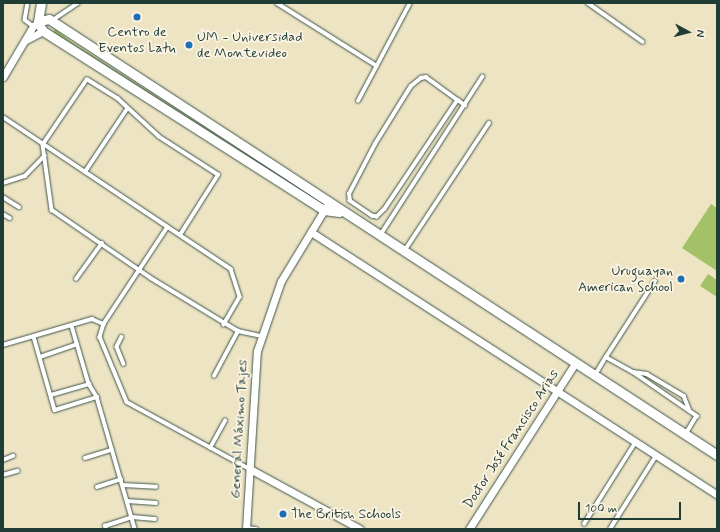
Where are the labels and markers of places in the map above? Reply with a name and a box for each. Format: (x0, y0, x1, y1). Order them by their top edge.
marker: Centro de Eventos Latu (132, 12, 142, 22)
place label: Centro de Eventos Latu (98, 24, 176, 56)
place label: UM - Universidad de Montevideo (197, 29, 303, 62)
marker: UM - Universidad de Montevideo (184, 40, 194, 50)
place label: Uruguayan American School (578, 263, 673, 296)
marker: Uruguayan American School (676, 274, 686, 284)
place label: The British Schools (291, 506, 401, 522)
marker: The British Schools (278, 509, 288, 519)

